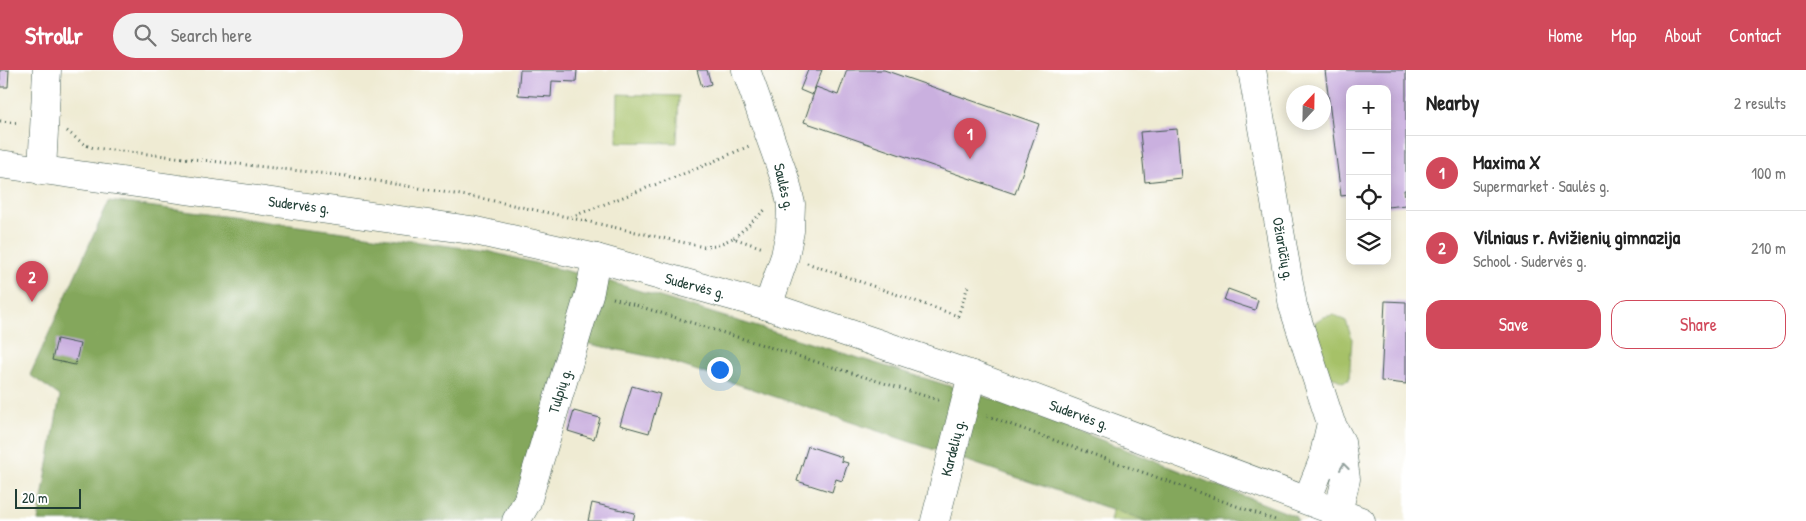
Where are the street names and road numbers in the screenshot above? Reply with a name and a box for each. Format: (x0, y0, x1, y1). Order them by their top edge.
street label: Saulės g. (769, 161, 800, 213)
street label: Sudervės g. (267, 190, 331, 219)
street label: Ožiarūčių g. (1268, 215, 1299, 282)
street label: Sudervės g. (663, 267, 728, 304)
street label: Tulpių g. (543, 366, 576, 416)
street label: Sudervės g. (1047, 394, 1112, 435)
street label: Kardelių g. (935, 417, 970, 479)

